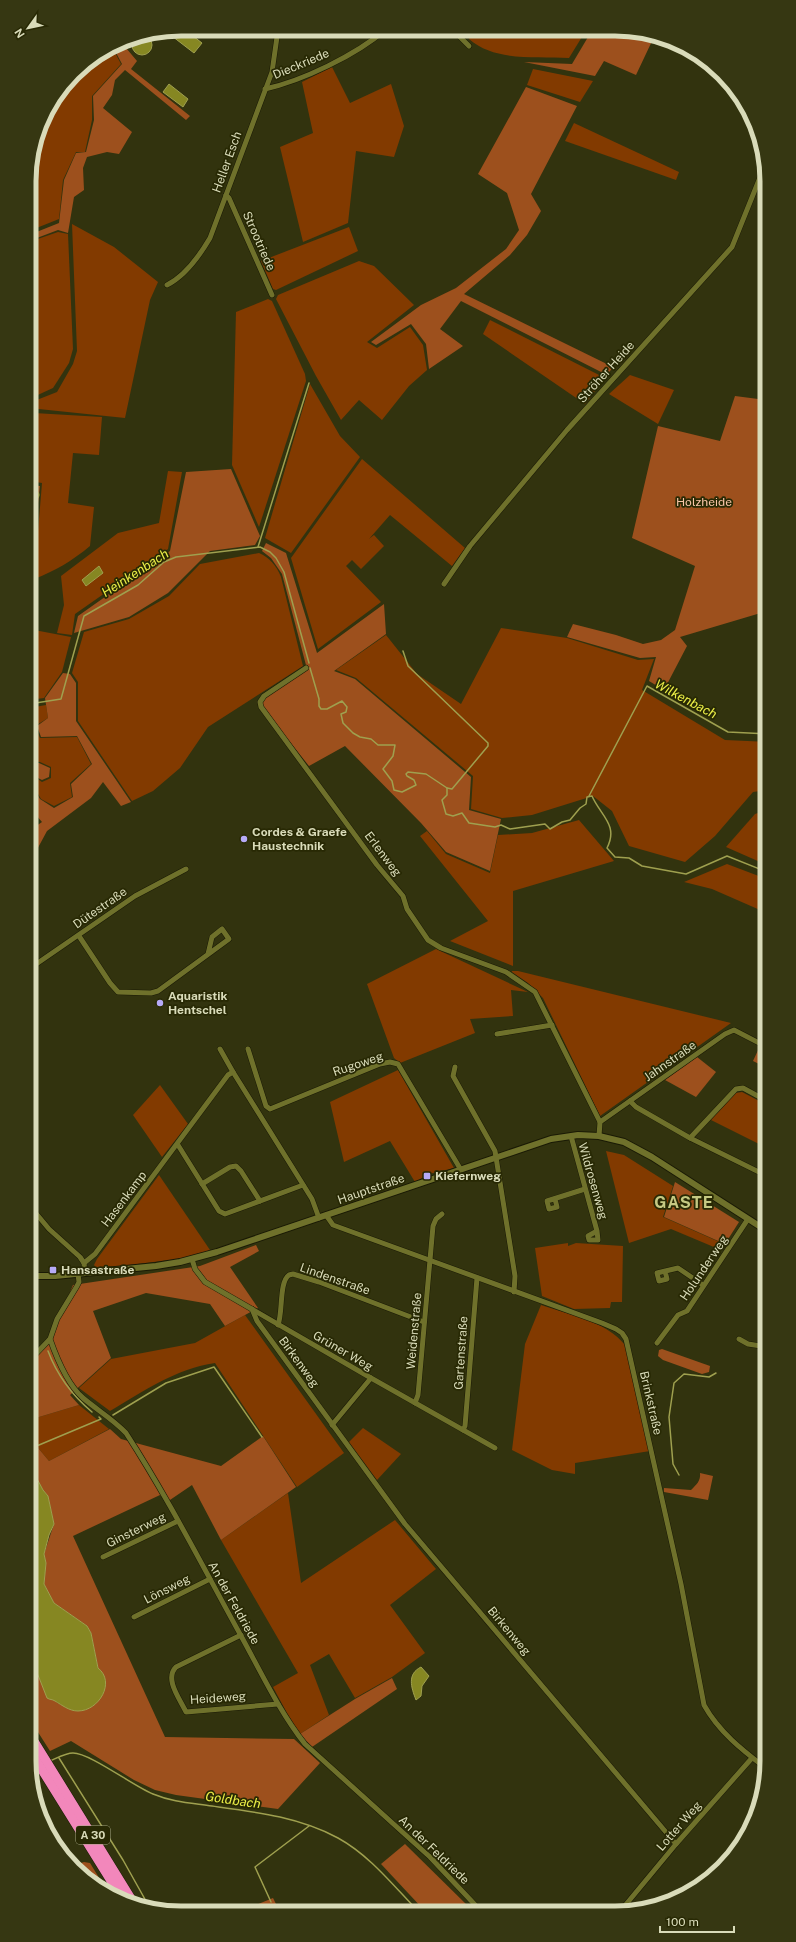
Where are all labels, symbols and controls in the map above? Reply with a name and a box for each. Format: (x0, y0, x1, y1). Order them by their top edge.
north arrow (8, 8, 48, 48)
text: N (12, 27, 27, 40)
street label: Dieckriede (271, 46, 331, 82)
street label: Heller Esch (209, 130, 245, 194)
street label: Strootriede (240, 209, 278, 273)
street label: Ströher Heide (575, 338, 637, 406)
park label: Holzheide (676, 495, 732, 509)
water label: Heinkenbach (99, 546, 171, 600)
water label: Wilkenbach (652, 676, 720, 722)
place label: Cordes & Graefe Haustechnik (252, 825, 347, 853)
street label: Erlenweg (362, 829, 404, 879)
marker: Cordes & Graefe Haustechnik (239, 834, 249, 844)
street label: Dütestraße (71, 884, 130, 932)
place label: Aquaristik Hentschel (168, 989, 227, 1017)
marker: Aquaristik Hentschel (155, 998, 165, 1008)
street label: Jahnstraße (641, 1038, 699, 1084)
street label: Rugoweg (331, 1049, 385, 1079)
street label: Wildrosenweg (575, 1141, 611, 1221)
street label: Hasenkamp (98, 1168, 150, 1230)
place label: Kiefernweg (435, 1169, 501, 1183)
street label: Hauptstraße (336, 1171, 407, 1207)
marker: Kiefernweg (422, 1171, 432, 1181)
district label: GASTE (654, 1193, 714, 1212)
street label: Holunderweg (677, 1233, 731, 1303)
street label: Lindenstraße (298, 1260, 372, 1298)
place label: Hansastraße (61, 1263, 135, 1277)
marker: Hansastraße (48, 1265, 58, 1275)
street label: Weidenstraße (404, 1292, 424, 1370)
street label: Gartenstraße (451, 1316, 471, 1390)
street label: Grüner Weg (311, 1328, 375, 1374)
street label: Birkenweg (276, 1334, 322, 1390)
street label: Brinkstraße (637, 1370, 665, 1436)
street label: Ginsterweg (104, 1510, 168, 1550)
street label: An der Feldriede (205, 1559, 263, 1647)
street label: Lönsweg (142, 1571, 192, 1607)
street label: Birkenweg (485, 1604, 533, 1658)
street label: Heideweg (189, 1689, 247, 1707)
water label: Goldbach (204, 1789, 262, 1811)
street label: Lotter Weg (654, 1798, 704, 1854)
street label: An der Feldriede (396, 1813, 472, 1887)
road number: A 30 (76, 1826, 110, 1844)
scale bar (660, 1908, 734, 1934)
text: 100 m (666, 1915, 699, 1929)

